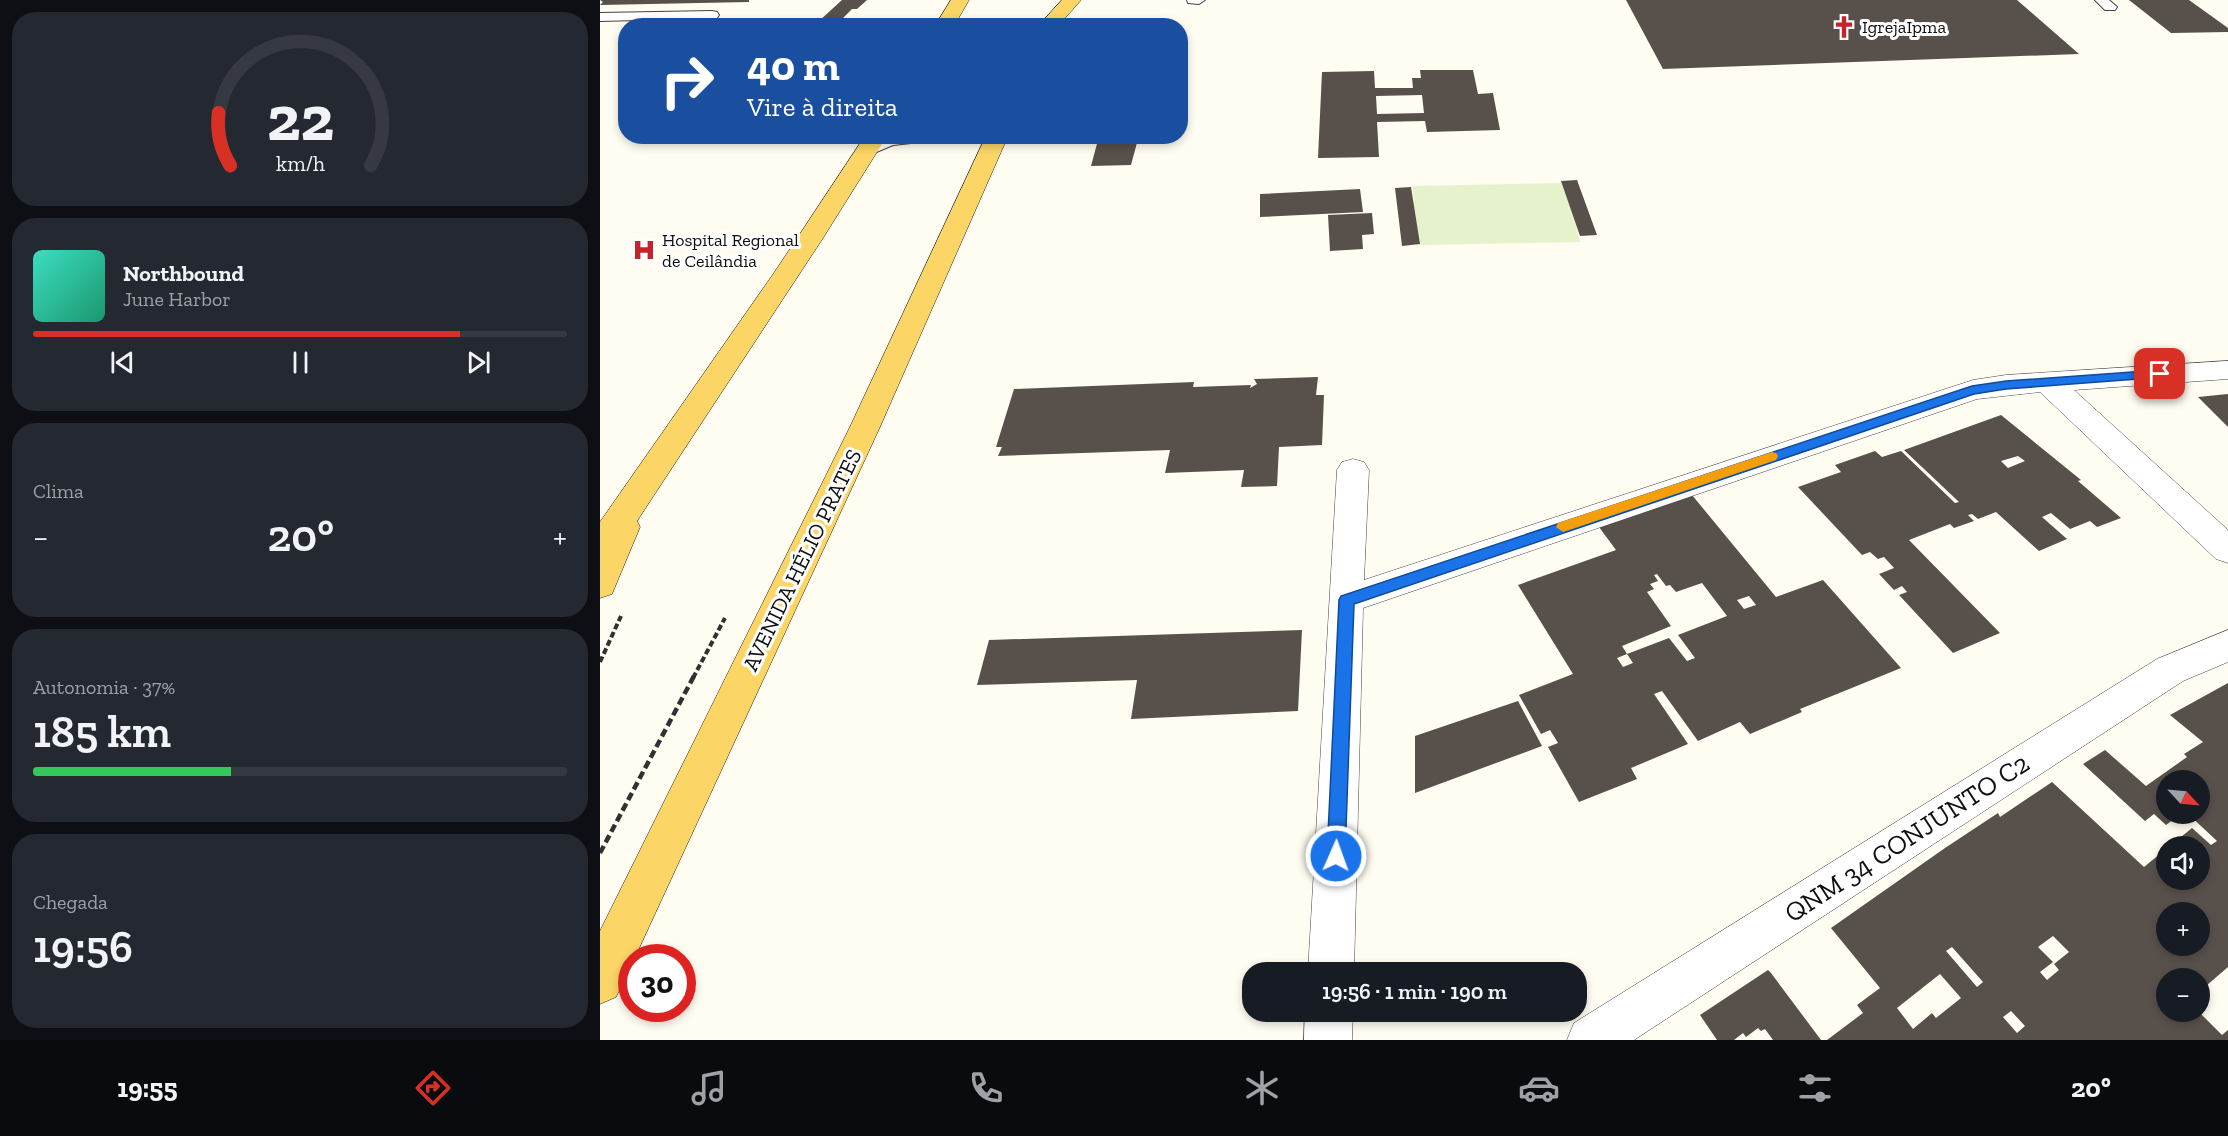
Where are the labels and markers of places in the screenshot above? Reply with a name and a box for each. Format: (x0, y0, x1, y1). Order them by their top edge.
church icon: IgrejaIpma (1831, 14, 1857, 40)
place label: IgrejaIpma (1862, 16, 1946, 38)
place label: Hospital Regional de Ceilândia (662, 229, 799, 272)
hospital icon: Hospital Regional de Ceilândia (631, 237, 657, 263)
pin (2134, 348, 2185, 399)

